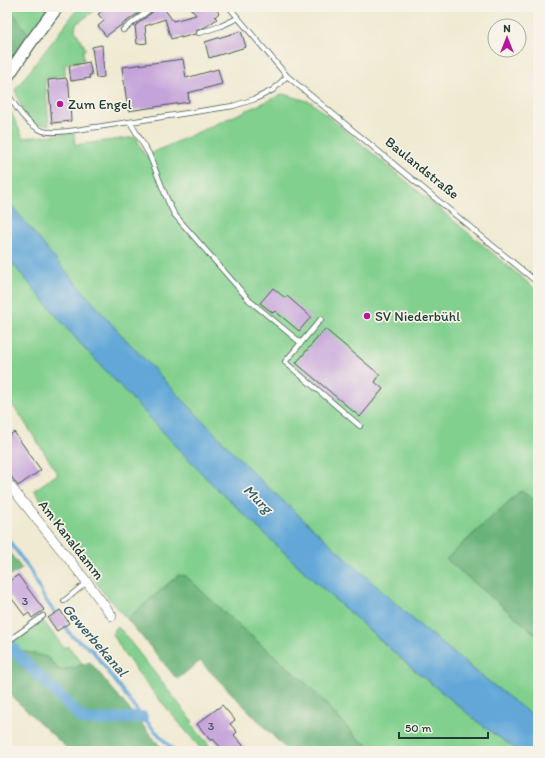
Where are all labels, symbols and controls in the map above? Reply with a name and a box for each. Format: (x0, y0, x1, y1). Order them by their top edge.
north arrow (487, 18, 527, 58)
text: N (503, 22, 511, 35)
place label: Zum Engel (68, 96, 132, 113)
marker: Zum Engel (55, 99, 65, 109)
street label: Baulandstraße (382, 133, 463, 203)
place label: SV Niederbühl (375, 308, 460, 325)
marker: SV Niederbühl (362, 311, 372, 321)
water label: Murg (240, 481, 278, 519)
street label: Am Kanaldamm (35, 497, 108, 583)
house number: 3 (22, 594, 29, 608)
water label: Gewerbekanal (58, 600, 133, 681)
scale bar (399, 714, 488, 740)
house number: 3 (208, 719, 215, 733)
text: 50 m (405, 721, 431, 735)

